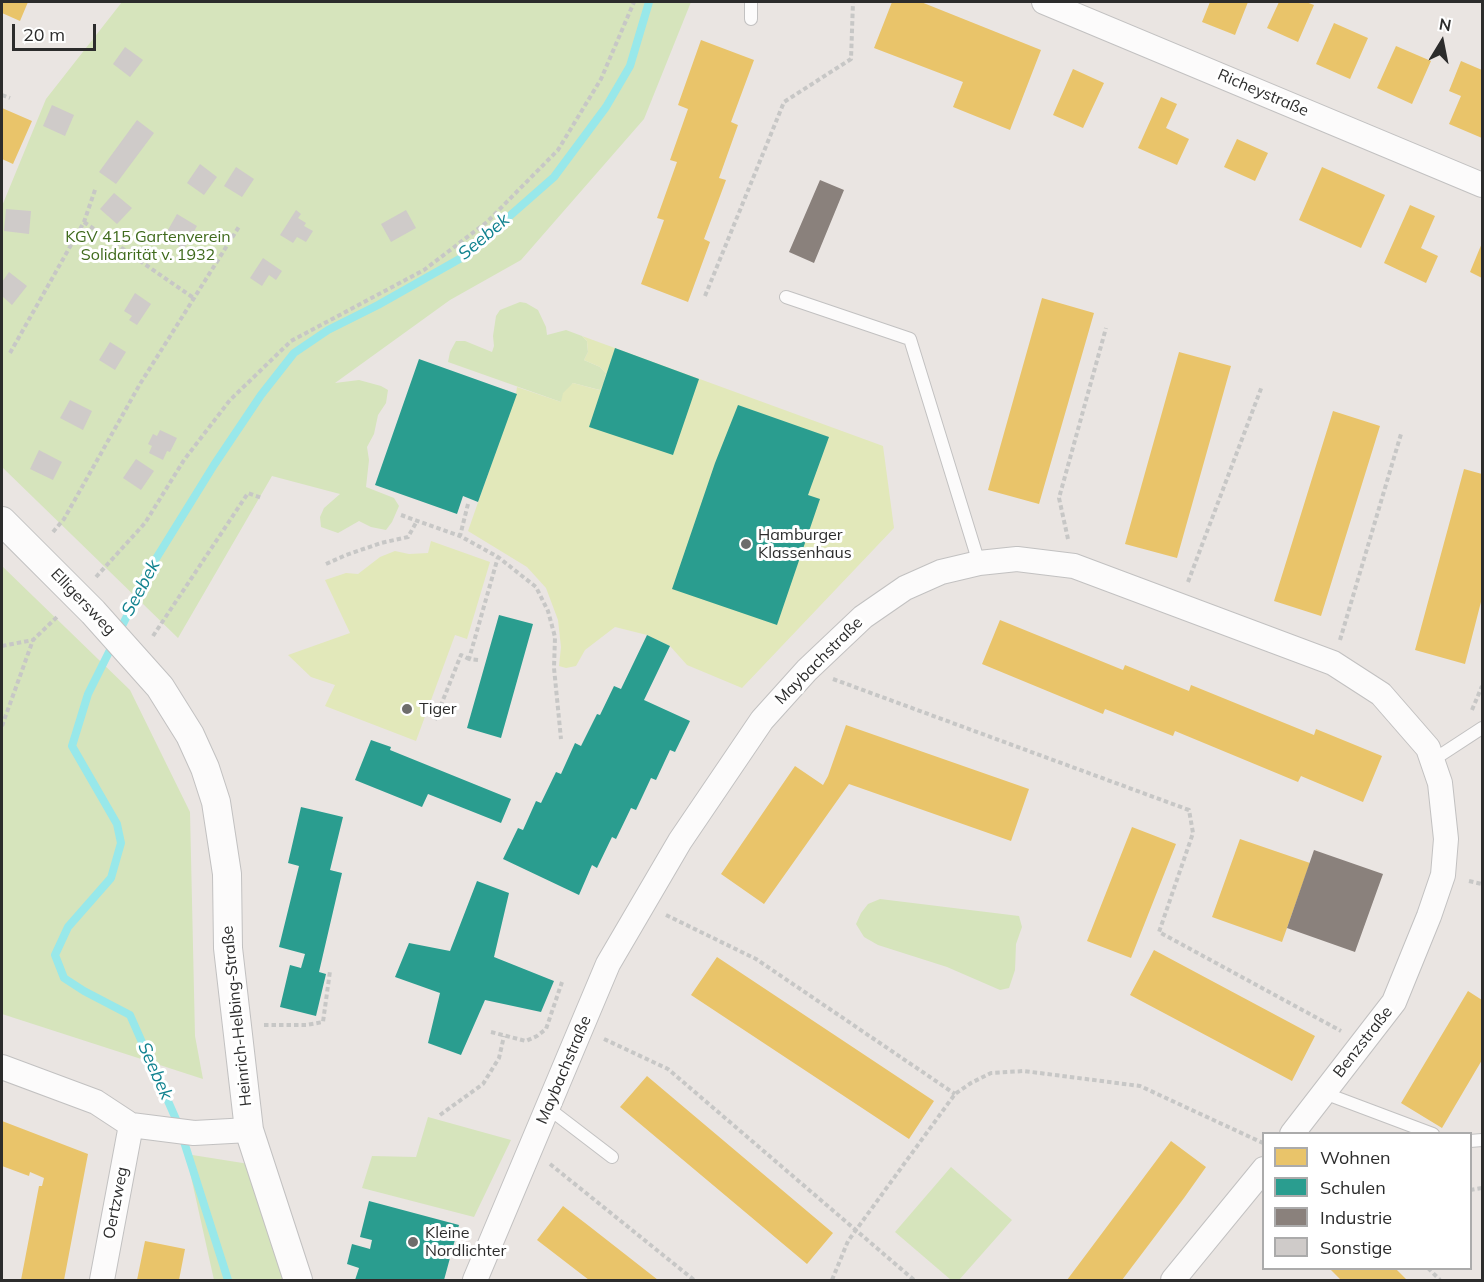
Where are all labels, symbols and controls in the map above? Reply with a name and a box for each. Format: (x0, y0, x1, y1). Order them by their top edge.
scale bar (15, 12, 99, 50)
north arrow (1412, 12, 1472, 72)
text: N (1437, 13, 1453, 35)
text: 20 m (23, 23, 65, 46)
street label: Richeystraße (1215, 65, 1311, 121)
water label: Seebek (454, 209, 514, 265)
park label: KGV 415 Gartenverein Solidarität v. 1932 (65, 227, 231, 265)
place label: Hamburger Klassenhaus (758, 525, 852, 563)
marker: Hamburger Klassenhaus (739, 537, 753, 551)
water label: Seebek (117, 556, 165, 620)
street label: Elligersweg (47, 565, 119, 639)
street label: Maybachstraße (771, 613, 867, 709)
place label: Tiger (419, 699, 457, 719)
marker: Tiger (400, 702, 414, 716)
street label: Heinrich-Helbing-Straße (218, 925, 256, 1107)
street label: Benzstraße (1329, 1003, 1397, 1081)
street label: Maybachstraße (533, 1013, 595, 1127)
water label: Seebek (133, 1039, 177, 1103)
legend (1262, 1132, 1472, 1270)
text: Wohnen (1320, 1146, 1391, 1169)
street label: Oertzweg (100, 1165, 132, 1241)
text: Schulen (1320, 1176, 1386, 1199)
text: Industrie (1320, 1206, 1392, 1229)
place label: Kleine Nordlichter (425, 1223, 506, 1261)
marker: Kleine Nordlichter (406, 1235, 420, 1249)
text: Sonstige (1320, 1236, 1392, 1259)

